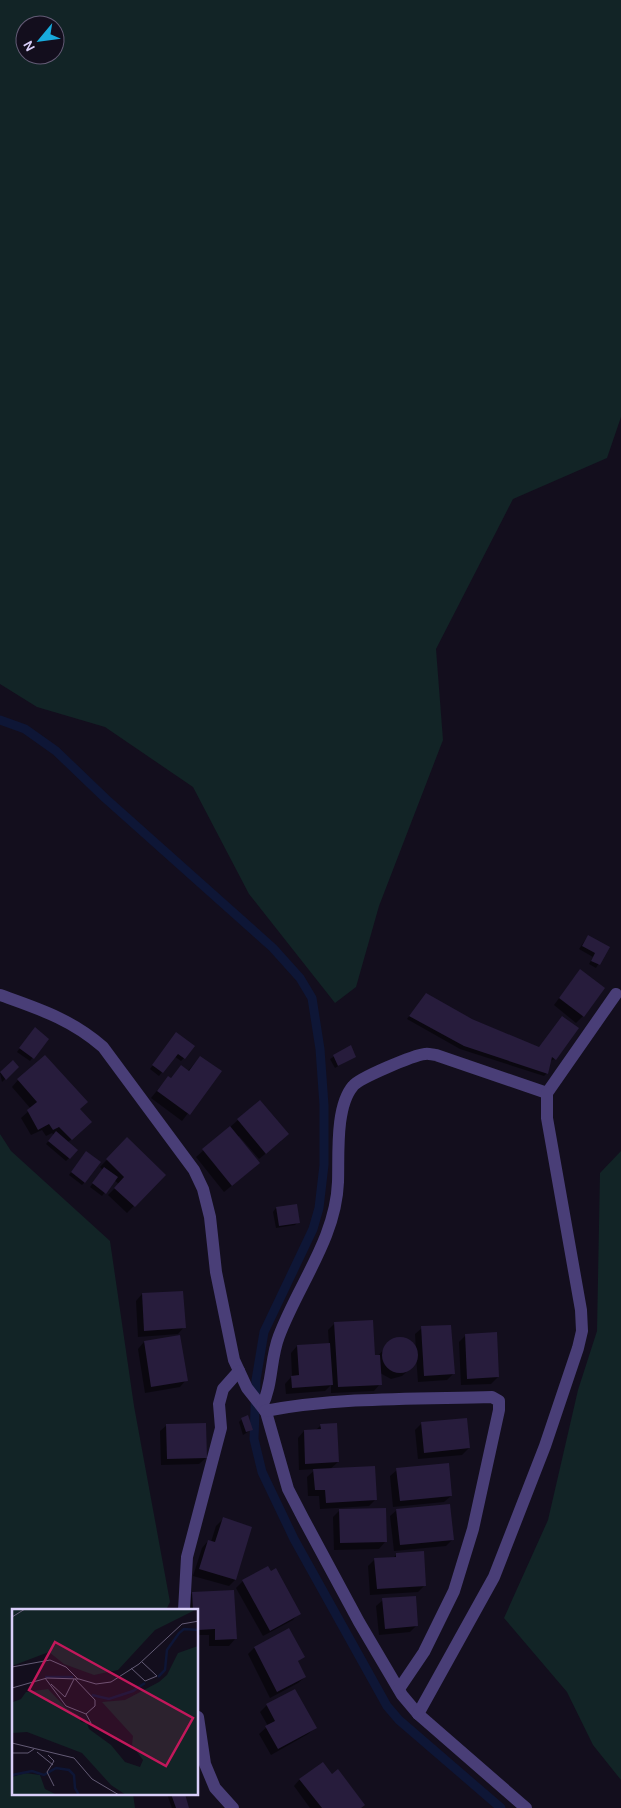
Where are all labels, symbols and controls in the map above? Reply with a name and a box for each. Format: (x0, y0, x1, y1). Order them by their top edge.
north arrow (15, 15, 65, 65)
text: N (19, 38, 39, 55)
inset map (12, 1609, 199, 1796)

